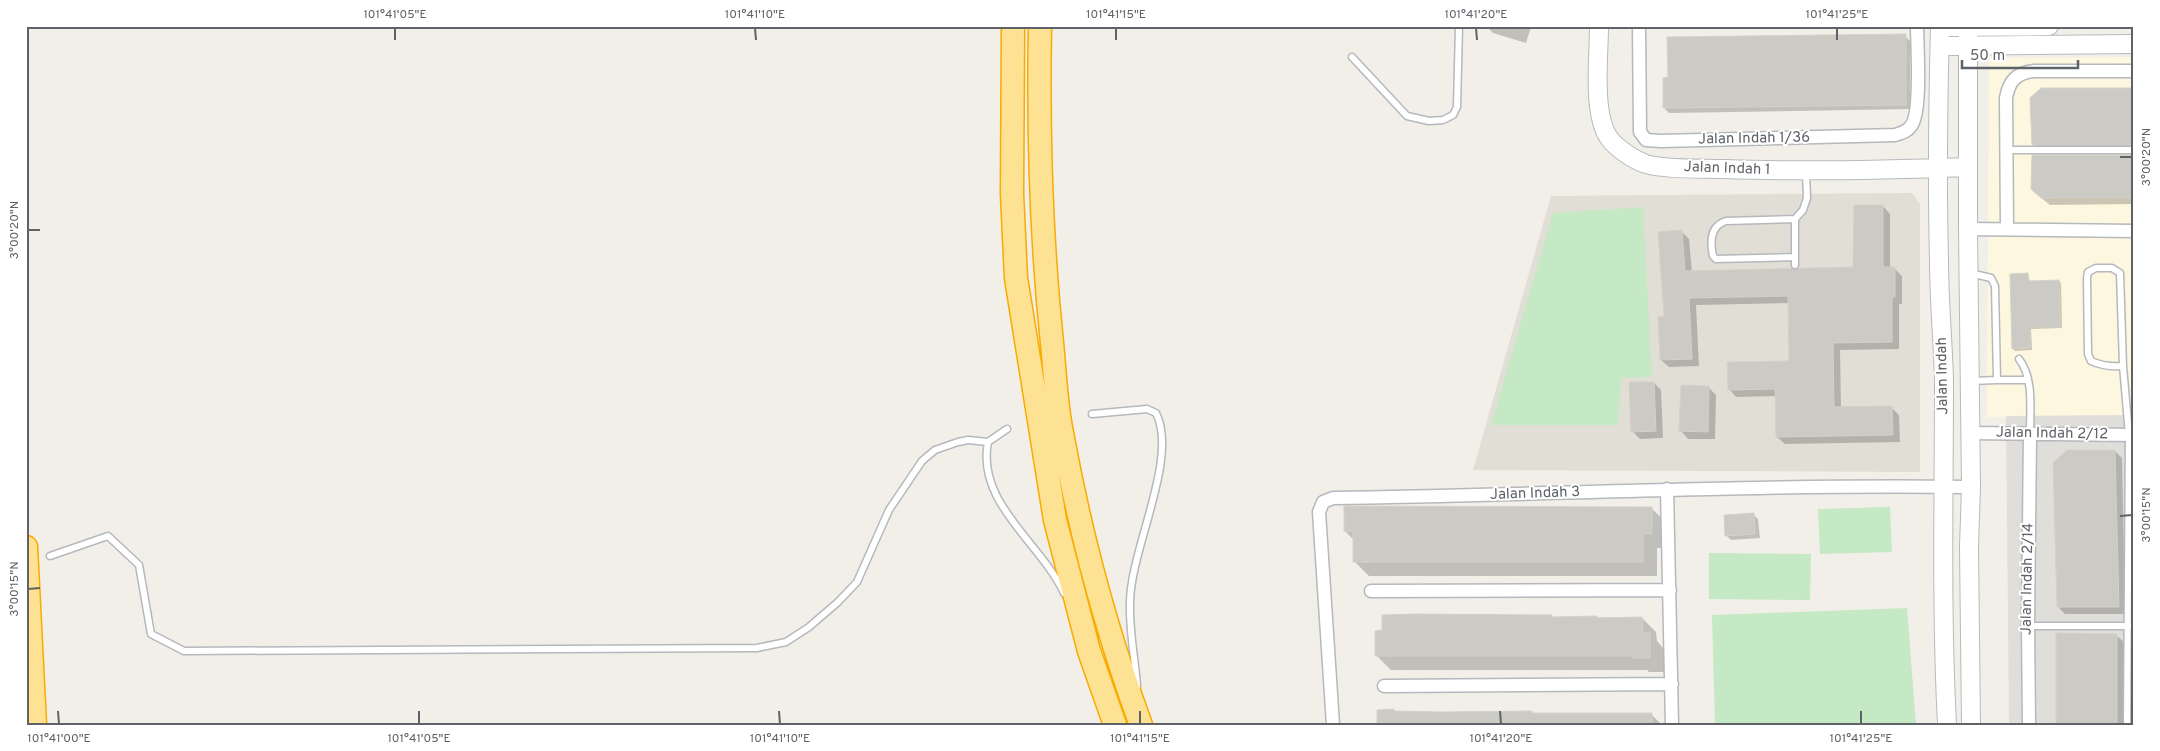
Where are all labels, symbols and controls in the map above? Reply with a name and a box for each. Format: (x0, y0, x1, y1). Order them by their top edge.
text: 101°41'05"E (363, 7, 427, 23)
text: 101°41'10"E (725, 7, 785, 23)
text: 101°41'15"E (1086, 7, 1146, 23)
text: 101°41'20"E (1444, 7, 1508, 23)
text: 101°41'25"E (1806, 7, 1868, 23)
scale bar (1962, 38, 2079, 70)
text: 50 m (1970, 47, 2005, 66)
text: 3°00'20"N (2139, 128, 2155, 186)
street label: Jalan Indah 1/36 (1698, 129, 1810, 149)
street label: Jalan Indah 1 (1683, 158, 1771, 180)
text: 3°00'20"N (7, 201, 23, 259)
street label: Jalan Indah (1933, 337, 1953, 415)
street label: Jalan Indah 2/12 (1996, 424, 2108, 444)
street label: Jalan Indah 3 (1490, 483, 1580, 505)
text: 3°00'15"N (2139, 487, 2155, 543)
street label: Jalan Indah 2/14 (2018, 523, 2038, 635)
text: 3°00'15"N (7, 561, 23, 617)
text: 101°41'00"E (27, 731, 91, 747)
text: 101°41'05"E (387, 731, 451, 747)
text: 101°41'10"E (750, 731, 810, 747)
text: 101°41'15"E (1110, 731, 1170, 747)
text: 101°41'20"E (1469, 731, 1533, 747)
text: 101°41'25"E (1830, 731, 1892, 747)

